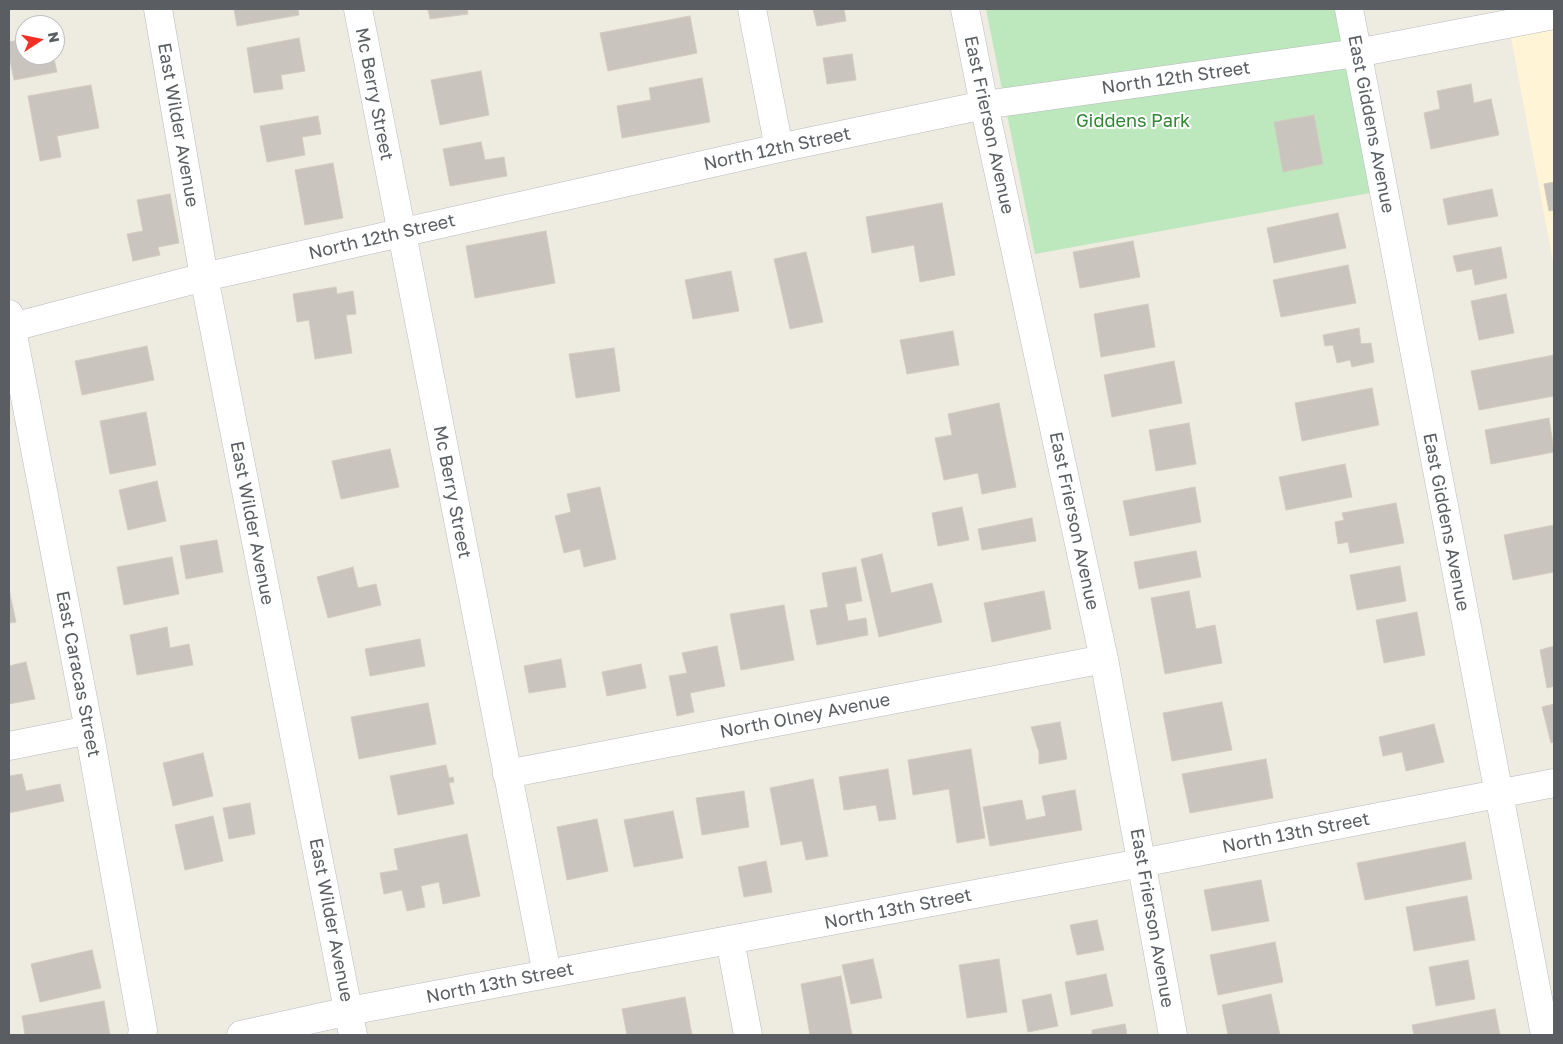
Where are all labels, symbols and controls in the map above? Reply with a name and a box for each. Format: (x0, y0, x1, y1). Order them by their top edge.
north arrow (15, 15, 65, 65)
street label: Mc Berry Street (351, 26, 397, 162)
text: N (45, 30, 64, 44)
street label: East Giddens Avenue (1343, 33, 1399, 215)
street label: East Frierson Avenue (960, 34, 1018, 216)
street label: East Wilder Avenue (153, 41, 203, 209)
street label: North 12th Street (1100, 57, 1252, 99)
park label: Giddens Park (1076, 110, 1190, 132)
street label: North 12th Street (701, 123, 853, 175)
street label: North 12th Street (307, 210, 457, 264)
street label: Mc Berry Street (429, 424, 475, 560)
street label: East Frierson Avenue (1045, 430, 1103, 612)
street label: East Giddens Avenue (1418, 431, 1474, 613)
street label: East Wilder Avenue (226, 439, 278, 607)
street label: East Caracas Street (51, 589, 105, 759)
street label: North Olney Avenue (718, 689, 892, 743)
street label: North 13th Street (1220, 808, 1372, 858)
street label: East Frierson Avenue (1126, 827, 1178, 1009)
street label: East Wilder Avenue (305, 836, 357, 1004)
street label: North 13th Street (822, 884, 974, 934)
street label: North 13th Street (424, 958, 576, 1008)

